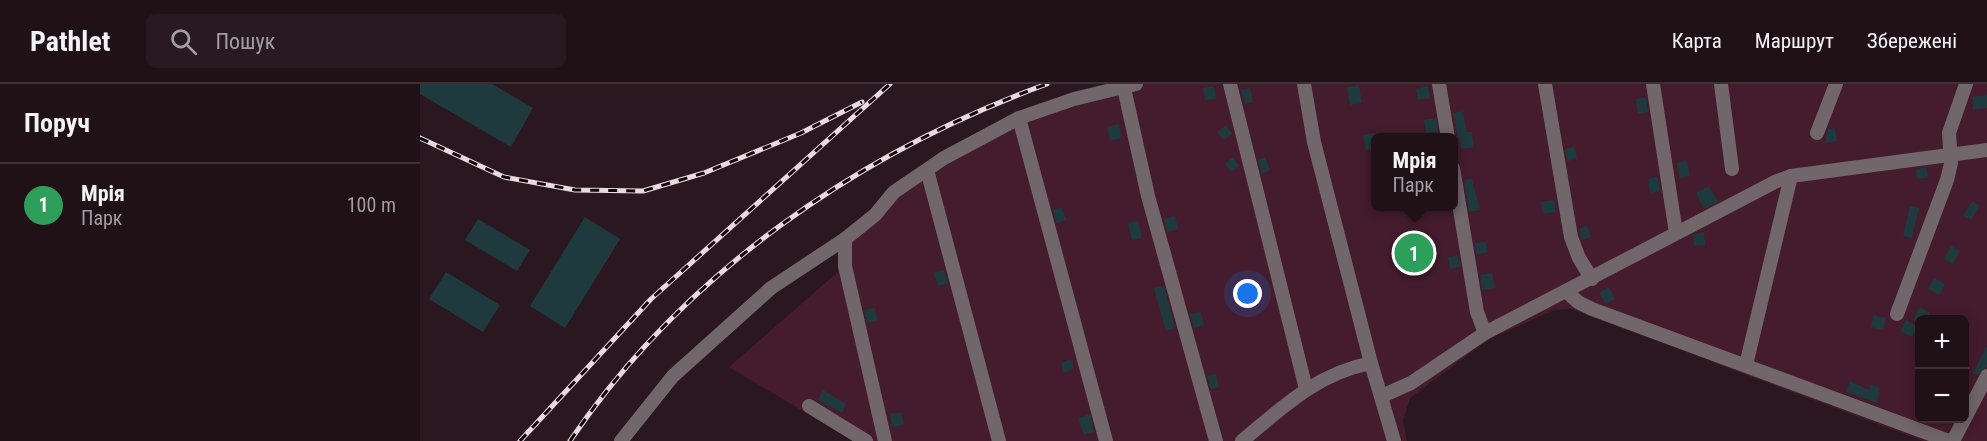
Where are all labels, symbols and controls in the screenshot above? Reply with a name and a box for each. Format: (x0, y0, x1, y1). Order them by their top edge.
search box (146, 14, 566, 68)
text: Pathlet (30, 25, 110, 58)
icon: search (167, 25, 200, 58)
text: Пошук (215, 29, 275, 54)
text: Карта (1672, 29, 1722, 53)
text: Маршрут (1755, 29, 1834, 53)
text: Збережені (1867, 29, 1957, 53)
text: Поруч (24, 108, 90, 138)
popup (1371, 133, 1458, 211)
text: Мрія (1393, 148, 1436, 173)
text: Парк (1393, 173, 1434, 197)
text: Мрія (81, 181, 125, 206)
text: 1 (38, 193, 49, 217)
text: 100 m (347, 193, 396, 217)
text: Парк (81, 206, 122, 230)
pin: 1 (1394, 230, 1434, 276)
your location (1233, 279, 1262, 308)
map controls (1915, 315, 1969, 423)
button: + (1915, 315, 1969, 369)
button: − (1915, 369, 1969, 423)

